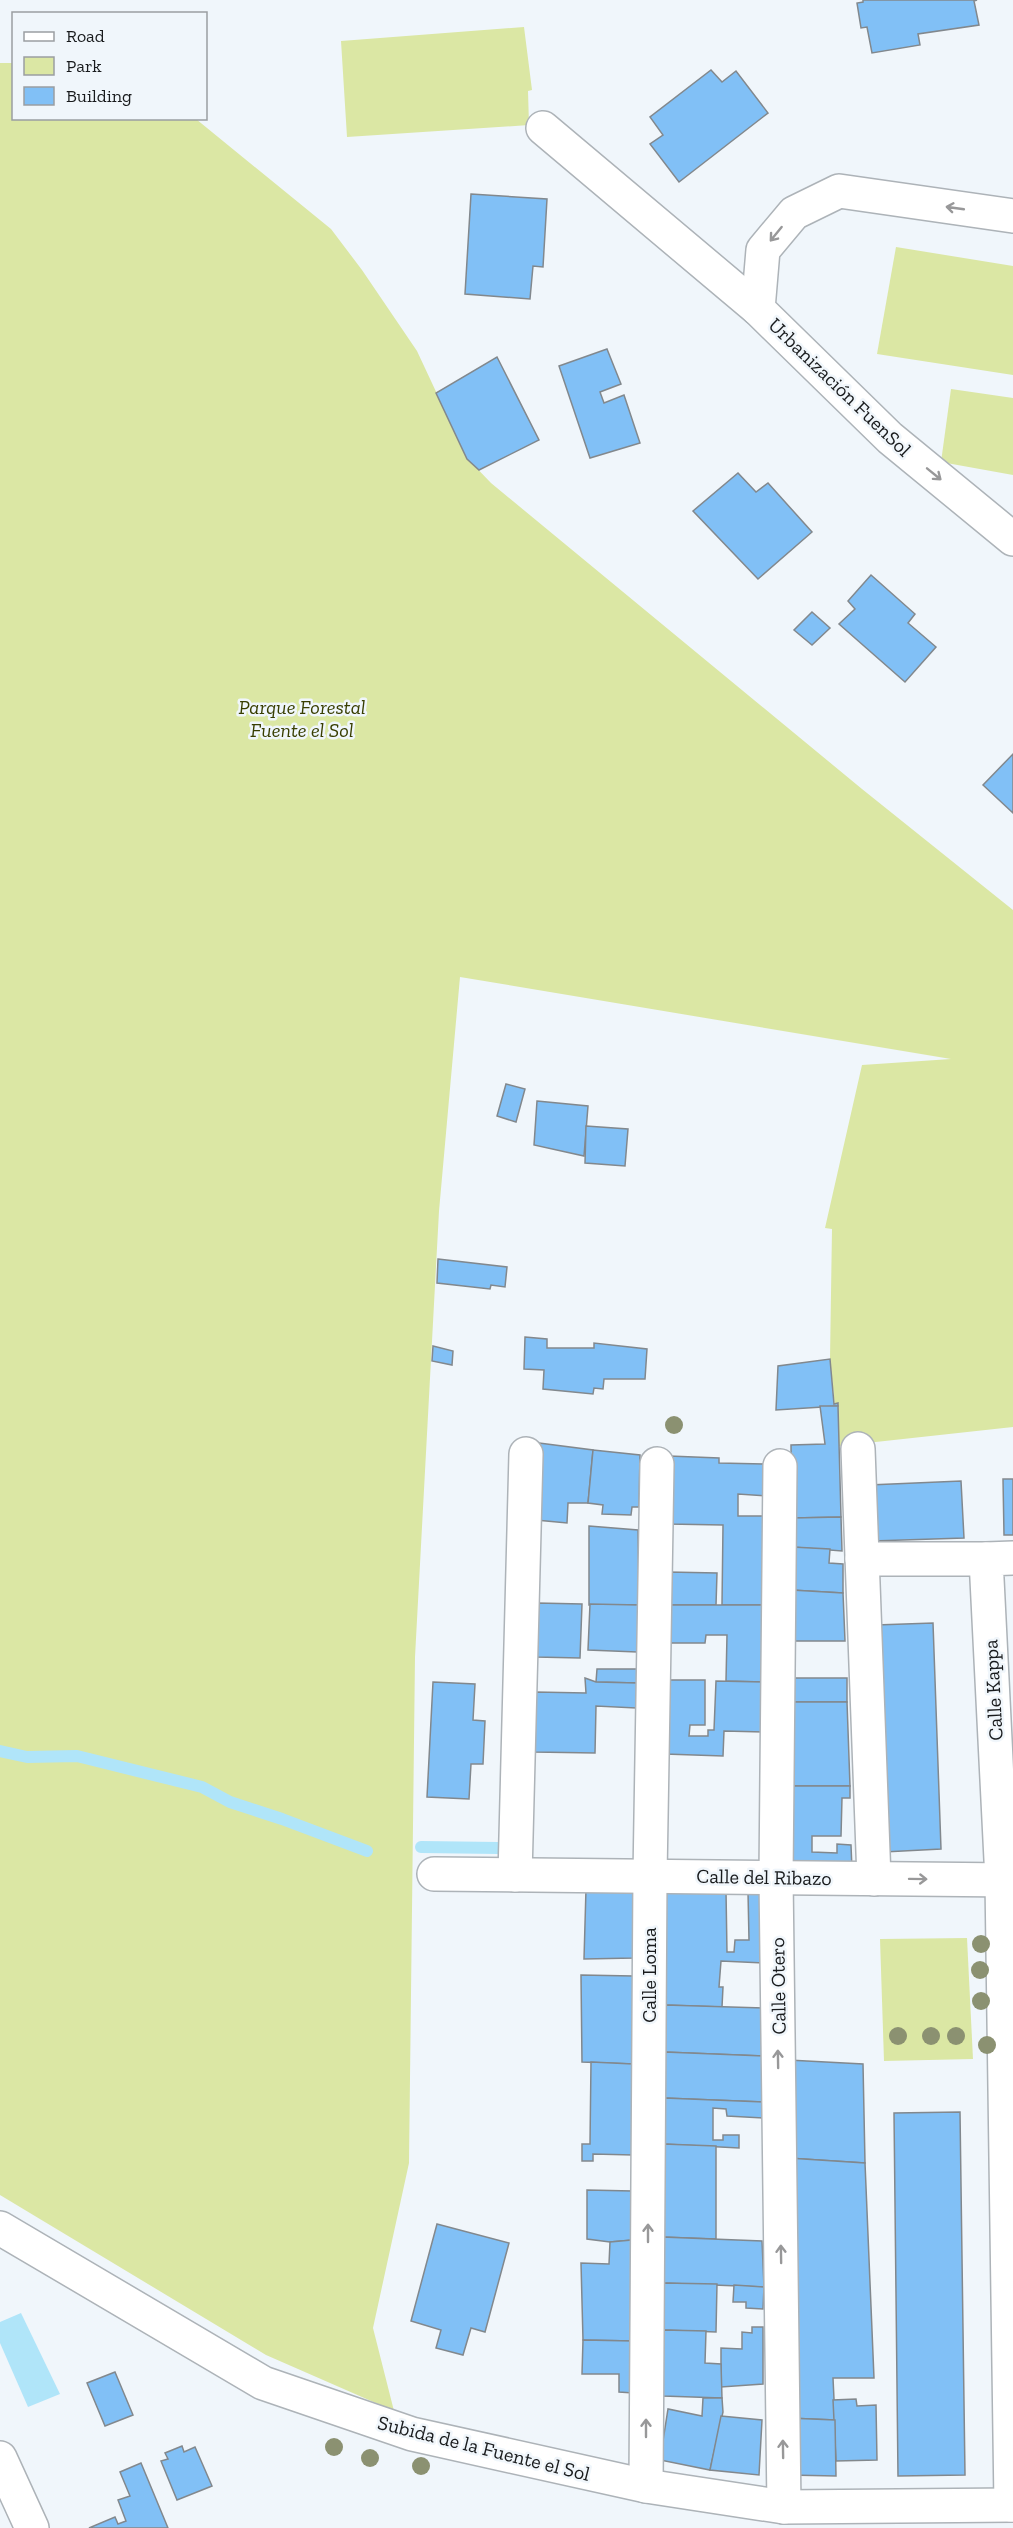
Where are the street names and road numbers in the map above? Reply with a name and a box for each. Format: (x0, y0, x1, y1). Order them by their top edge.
street label: Urbanización FuenSol (764, 313, 916, 461)
street label: Calle Kappa (978, 1638, 1008, 1741)
street label: Calle del Ribazo (696, 1864, 832, 1890)
street label: Calle Loma (637, 1927, 661, 2023)
street label: Calle Otero (765, 1937, 791, 2035)
street label: Subida de la Fuente el Sol (375, 2410, 593, 2486)

